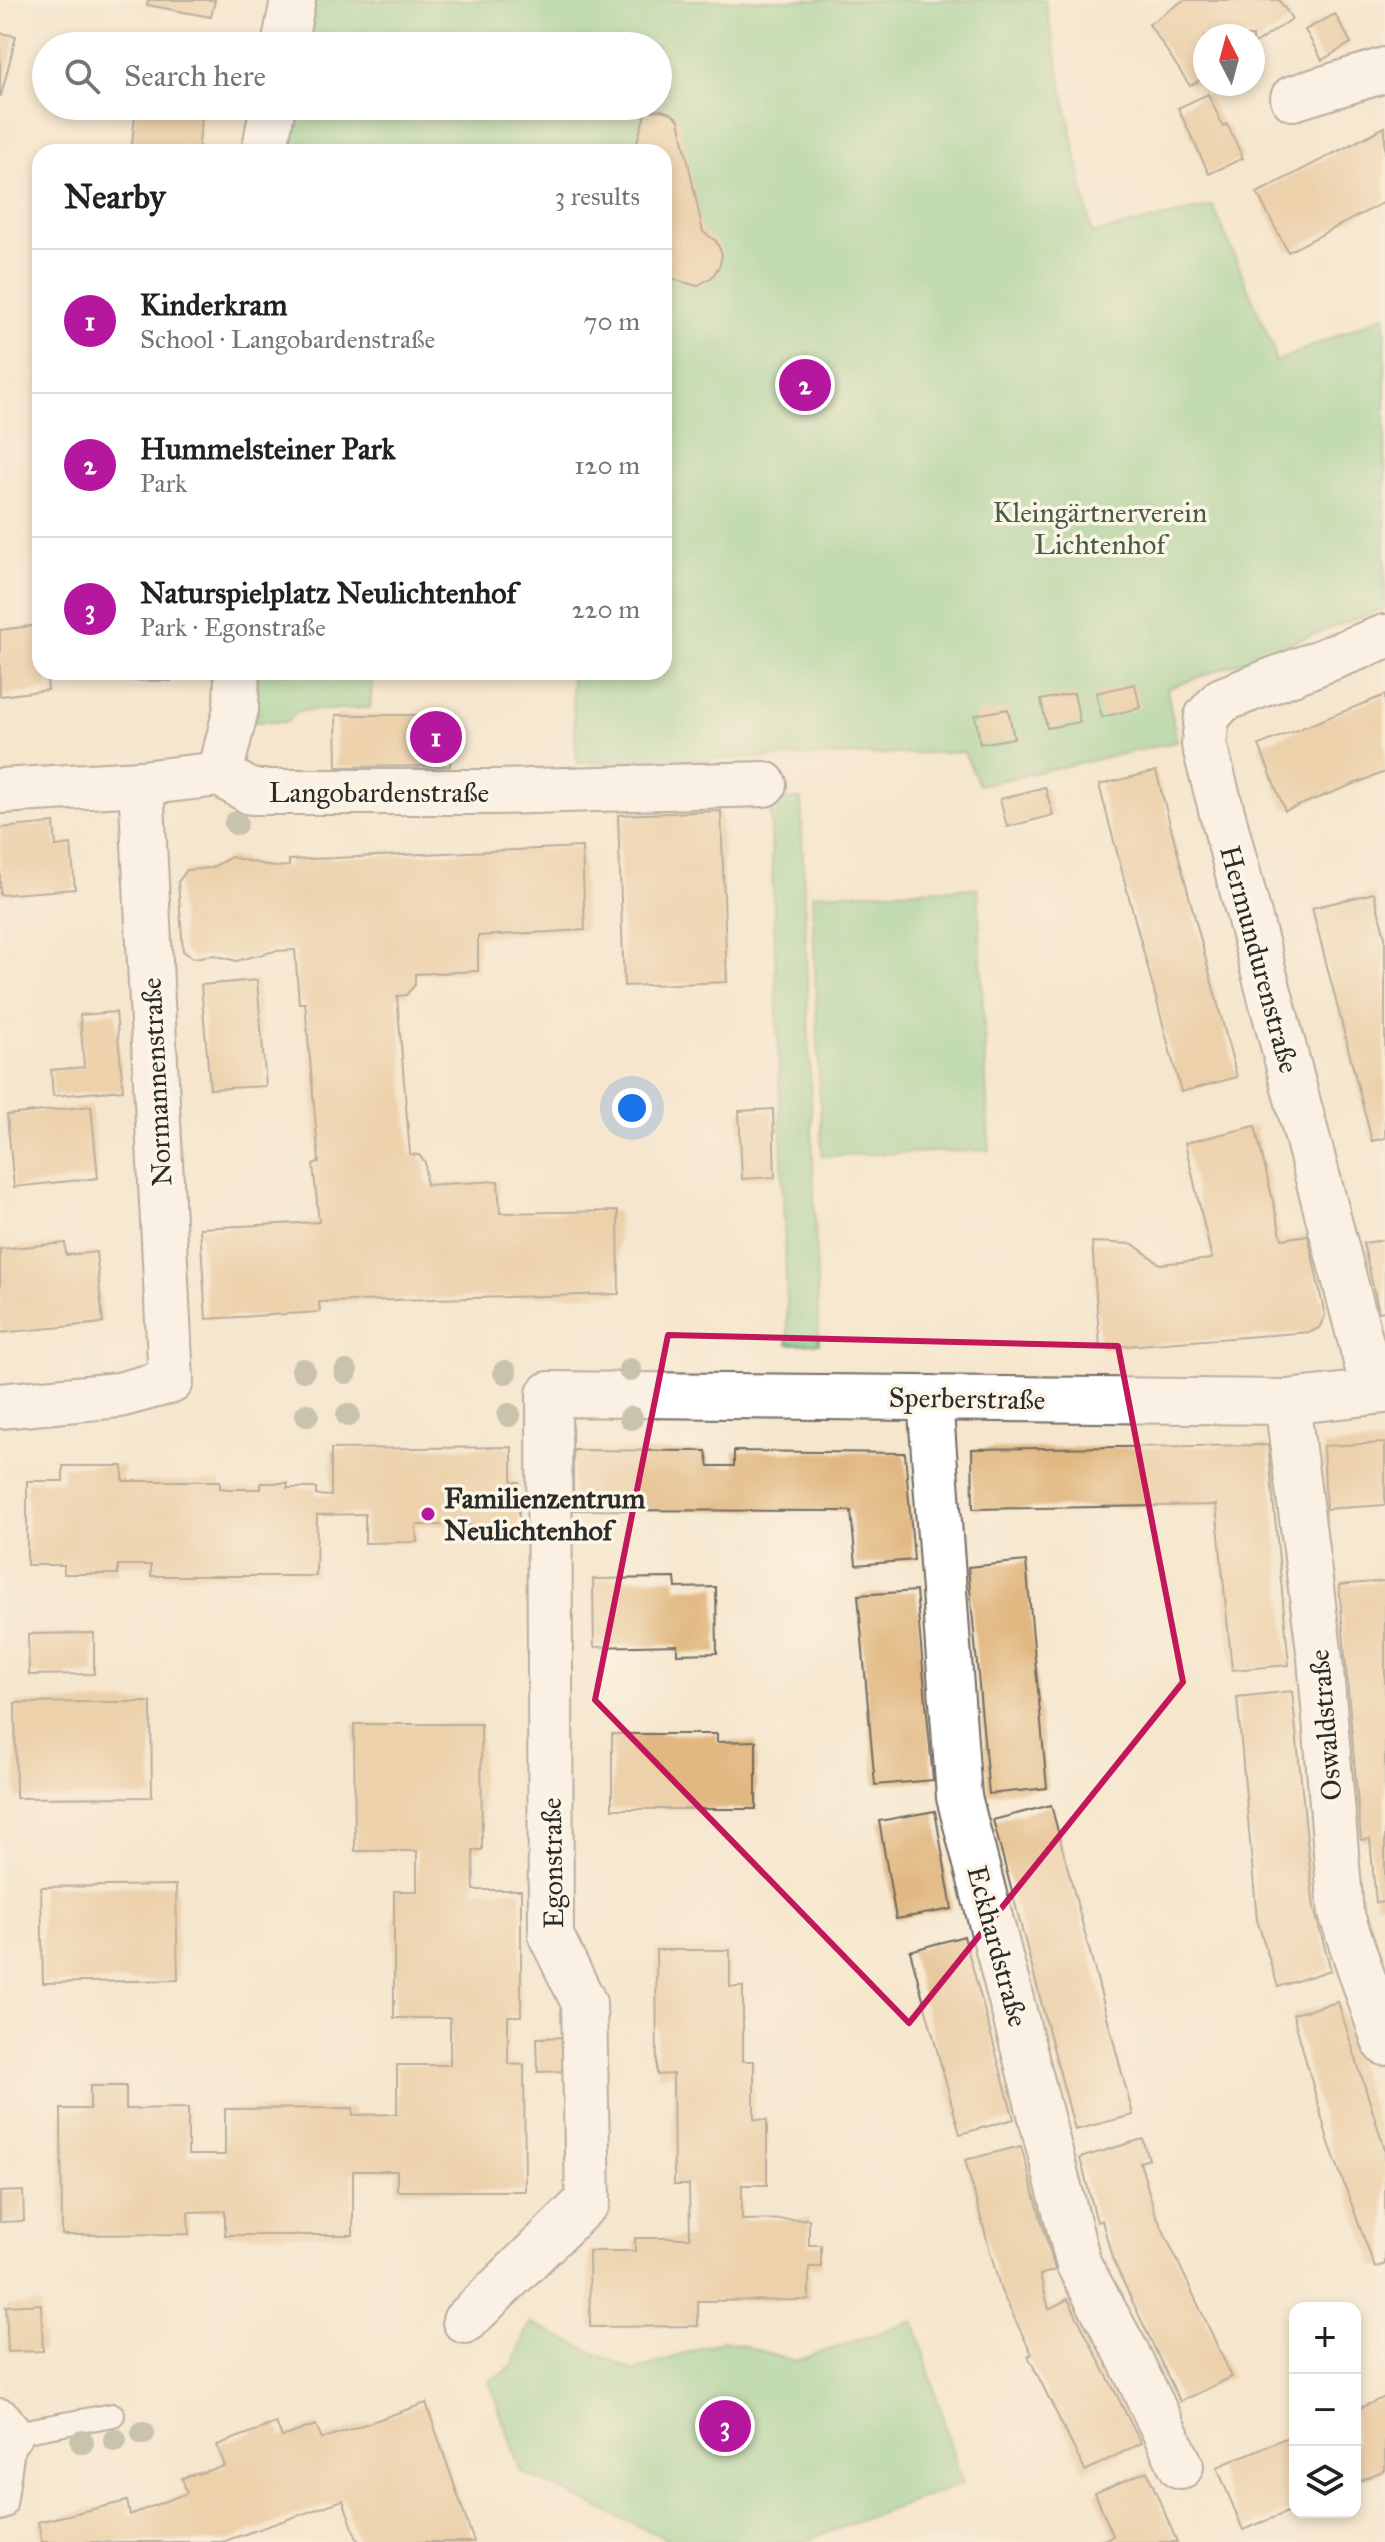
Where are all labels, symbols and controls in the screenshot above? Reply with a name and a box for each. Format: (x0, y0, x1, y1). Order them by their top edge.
north arrow (1193, 24, 1265, 96)
search box (32, 32, 672, 120)
icon: search (60, 54, 104, 98)
text: Search here (124, 58, 266, 94)
text: Nearby (64, 176, 166, 217)
text: 3 results (555, 180, 640, 212)
text: Kinderkram (140, 287, 287, 323)
text: 1 (85, 305, 95, 337)
text: 70 m (584, 305, 640, 337)
text: School · Langobardenstraße (140, 323, 435, 355)
pin: 2 (779, 355, 831, 415)
text: Hummelsteiner Park (140, 431, 396, 467)
text: 2 (84, 449, 96, 481)
text: 120 m (574, 449, 640, 481)
text: Park (140, 467, 187, 499)
park label: Kleingärtnerverein Lichtenhof (993, 495, 1207, 562)
text: Naturspielplatz Neulichtenhof (140, 575, 517, 611)
text: 3 (85, 593, 95, 625)
text: 220 m (572, 593, 640, 625)
text: Park · Egonstraße (140, 611, 326, 643)
pin: 1 (410, 707, 462, 767)
street label: Langobardenstraße (269, 775, 489, 810)
street label: Hermundurenstraße (1212, 841, 1307, 1077)
street label: Normannenstraße (134, 977, 179, 1187)
your location (612, 1088, 652, 1128)
street label: Sperberstraße (888, 1380, 1046, 1417)
place label: Familienzentrum Neulichtenhof (444, 1481, 646, 1548)
marker: Familienzentrum Neulichtenhof (419, 1505, 437, 1523)
street label: Oswaldstraße (1301, 1648, 1350, 1802)
street label: Egonstraße (534, 1797, 571, 1929)
street label: Eckhardstraße (959, 1862, 1036, 2030)
map controls (1289, 2302, 1361, 2518)
button: + (1289, 2302, 1361, 2374)
button: − (1289, 2374, 1361, 2446)
pin: 3 (699, 2396, 751, 2456)
button: layers (1289, 2446, 1361, 2518)

